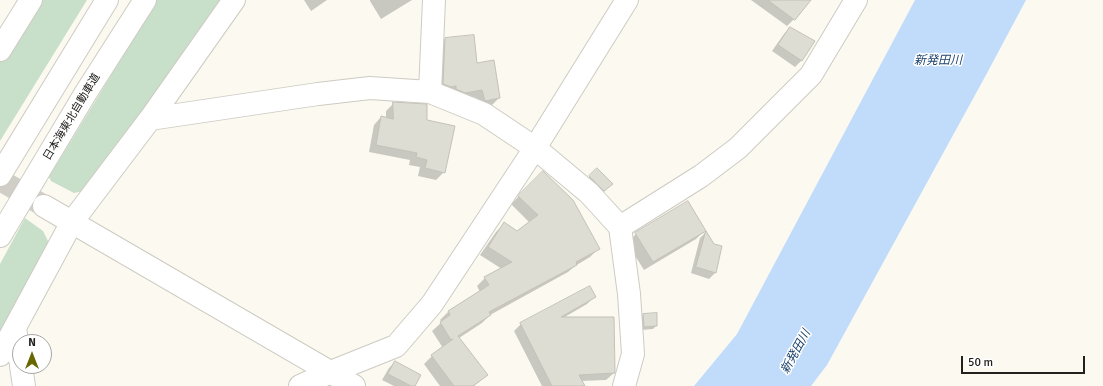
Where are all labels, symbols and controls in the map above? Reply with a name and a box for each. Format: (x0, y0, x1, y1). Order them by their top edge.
water label: 新発田川 (914, 54, 962, 68)
street label: 日本海東北自動車道 (41, 71, 103, 163)
water label: 新発田川 (778, 328, 814, 376)
north arrow (12, 334, 52, 374)
text: N (28, 336, 36, 349)
scale bar (963, 348, 1087, 374)
text: 50 m (968, 355, 993, 370)

